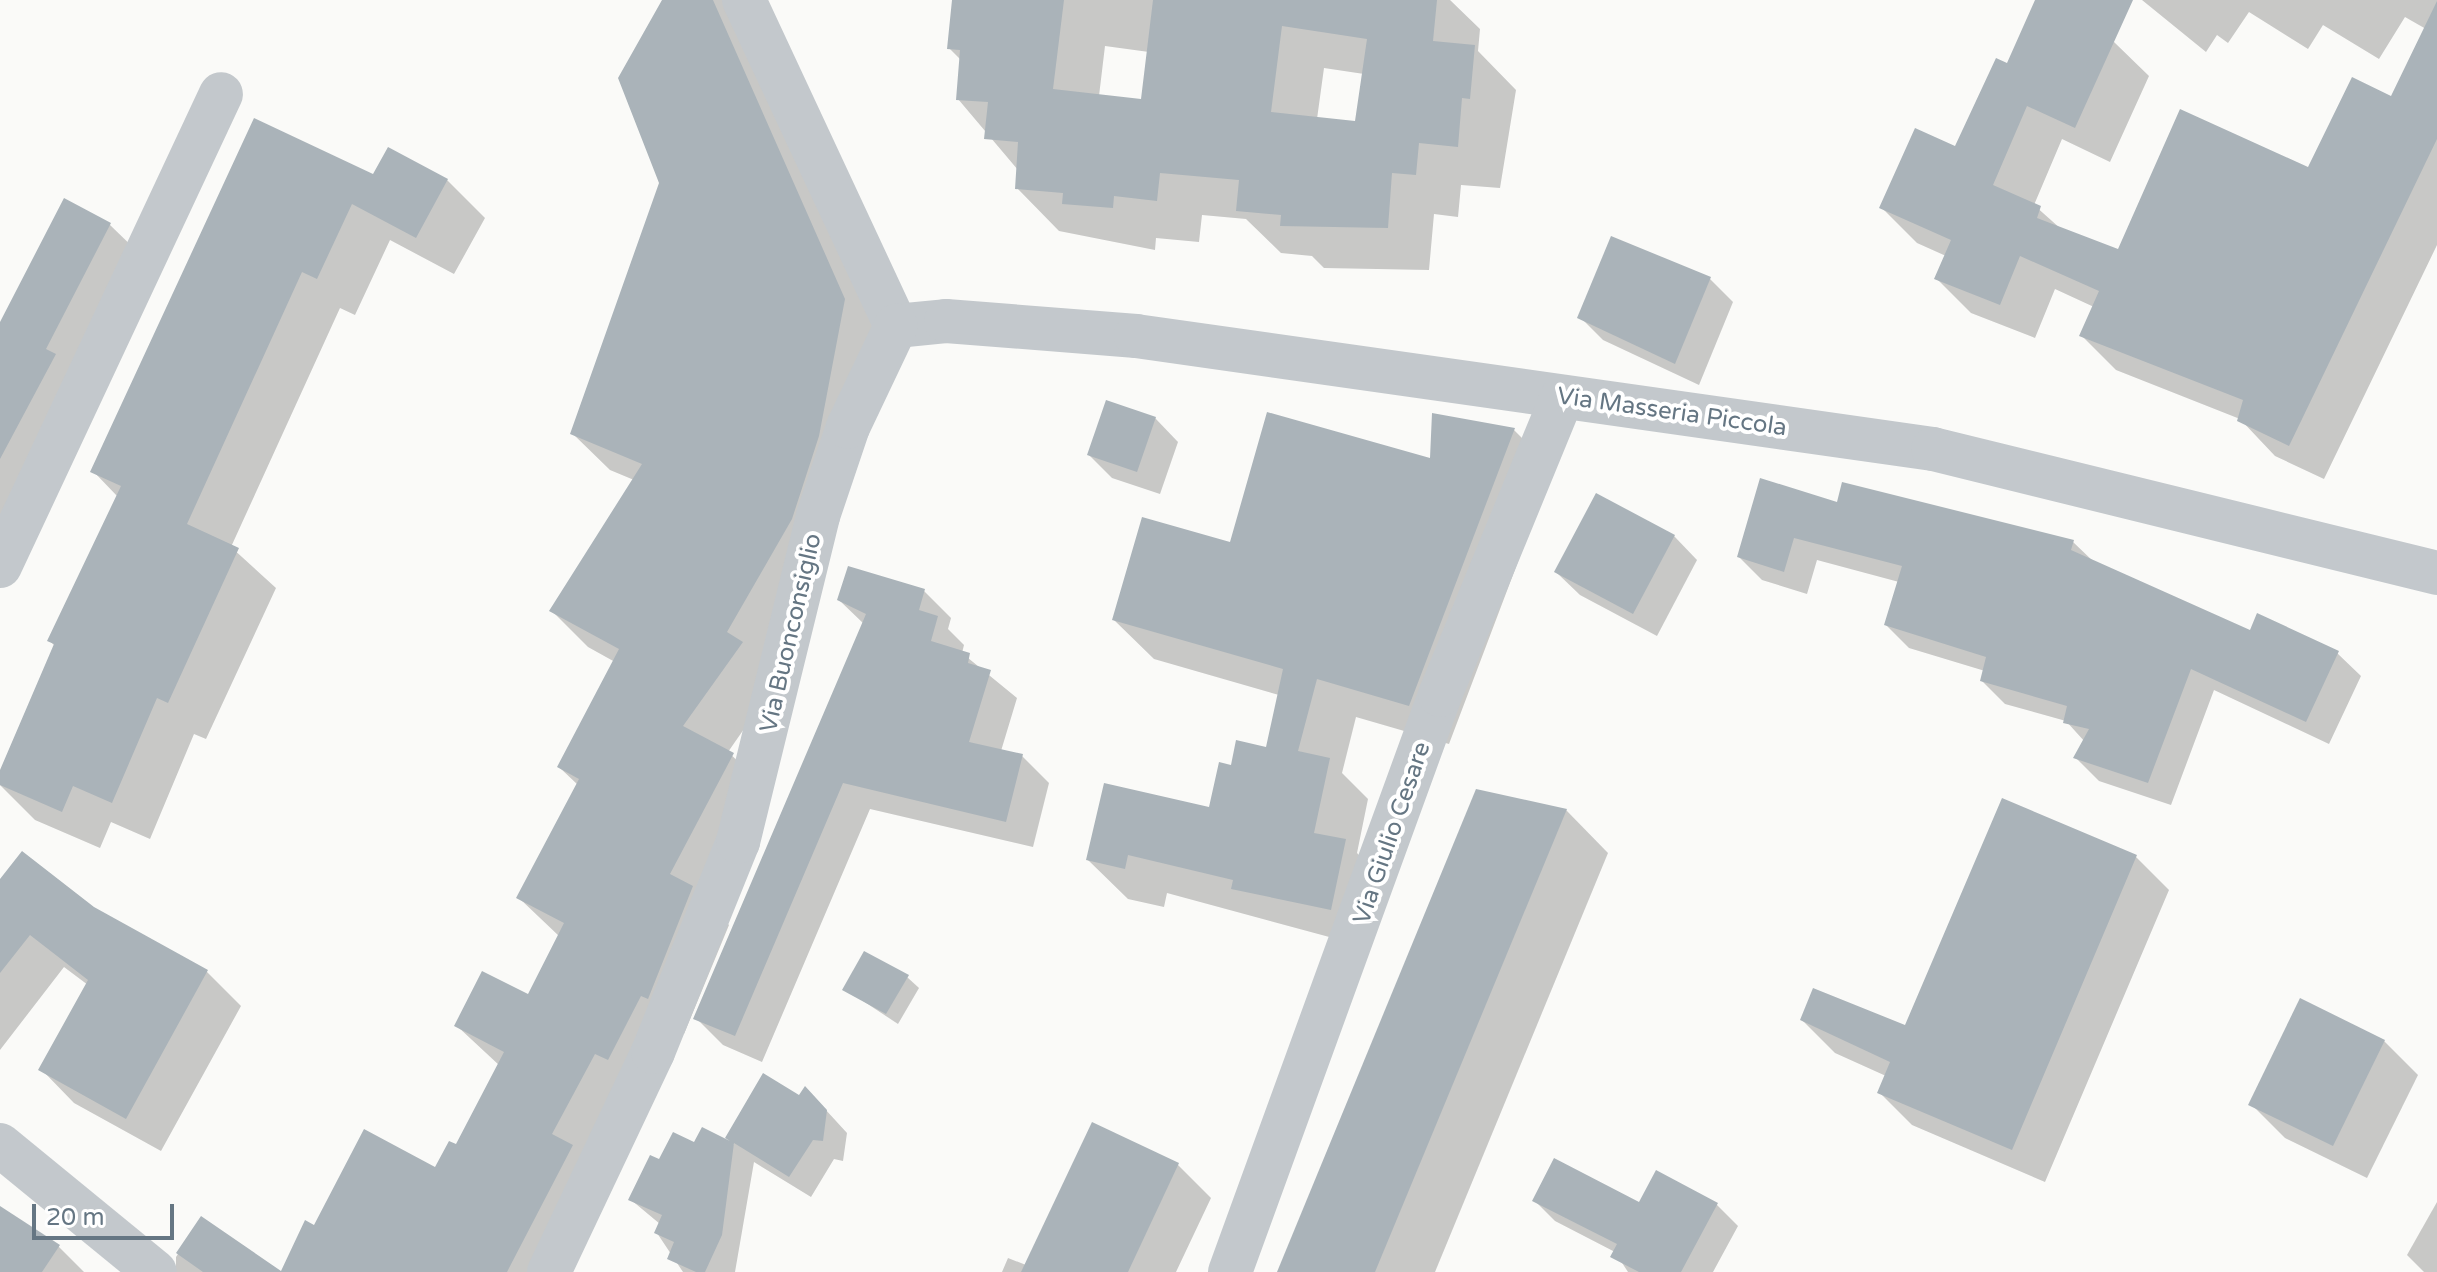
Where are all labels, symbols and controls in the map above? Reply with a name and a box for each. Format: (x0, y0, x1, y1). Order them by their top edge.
street label: Via Masseria Piccola (1555, 382, 1789, 442)
street label: Via Buonconsiglio (754, 531, 828, 735)
street label: Via Giulio Cesare (1347, 738, 1437, 928)
scale bar (36, 1188, 178, 1238)
text: 20 m (46, 1203, 104, 1232)

